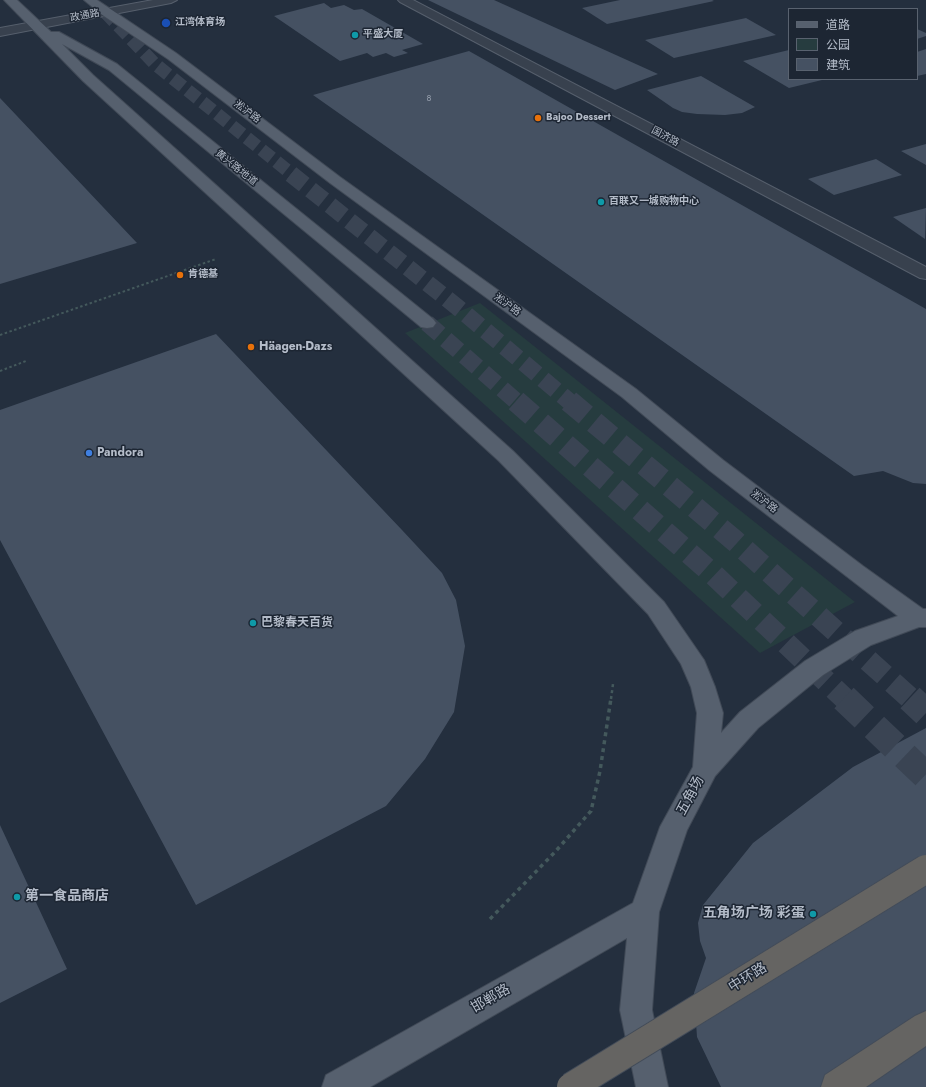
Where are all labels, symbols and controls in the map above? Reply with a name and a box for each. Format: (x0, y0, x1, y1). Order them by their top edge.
street label: 政通路 (69, 7, 101, 25)
legend (788, 8, 918, 80)
text: 道路 (826, 16, 850, 34)
marker: 江湾体育场 (160, 17, 172, 29)
place label: 江湾体育场 (175, 17, 225, 29)
place label: 平盛大厦 (363, 29, 403, 41)
marker: 平盛大厦 (350, 30, 360, 40)
text: 公园 (826, 36, 850, 54)
text: 建筑 (826, 56, 850, 74)
house number: 8 (427, 94, 431, 104)
street label: 淞沪路 (231, 98, 263, 126)
place label: Bajoo Dessert (546, 112, 611, 124)
marker: Bajoo Dessert (533, 113, 543, 123)
street label: 国济路 (649, 125, 681, 149)
street label: 黄兴路地道 (213, 148, 259, 188)
place label: 百联又一城购物中心 (609, 196, 699, 208)
marker: 百联又一城购物中心 (596, 197, 606, 207)
place label: 肯德基 (188, 269, 218, 281)
marker: 肯德基 (175, 270, 185, 280)
street label: 淞沪路 (491, 291, 523, 319)
place label: Häagen-Dazs (259, 340, 332, 354)
marker: Häagen-Dazs (246, 342, 256, 352)
place label: Pandora (97, 446, 143, 460)
marker: Pandora (84, 448, 94, 458)
street label: 淞沪路 (748, 488, 780, 516)
place label: 巴黎春天百货 (261, 616, 333, 630)
marker: 巴黎春天百货 (248, 618, 258, 628)
street label: 五角场 (674, 774, 708, 818)
place label: 第一食品商店 (25, 889, 109, 905)
marker: 第一食品商店 (12, 892, 22, 902)
place label: 五角场广场 彩蛋 (703, 906, 805, 922)
marker: 五角场广场 彩蛋 (808, 909, 818, 919)
street label: 中环路 (726, 960, 770, 996)
street label: 邯郸路 (469, 981, 513, 1017)

